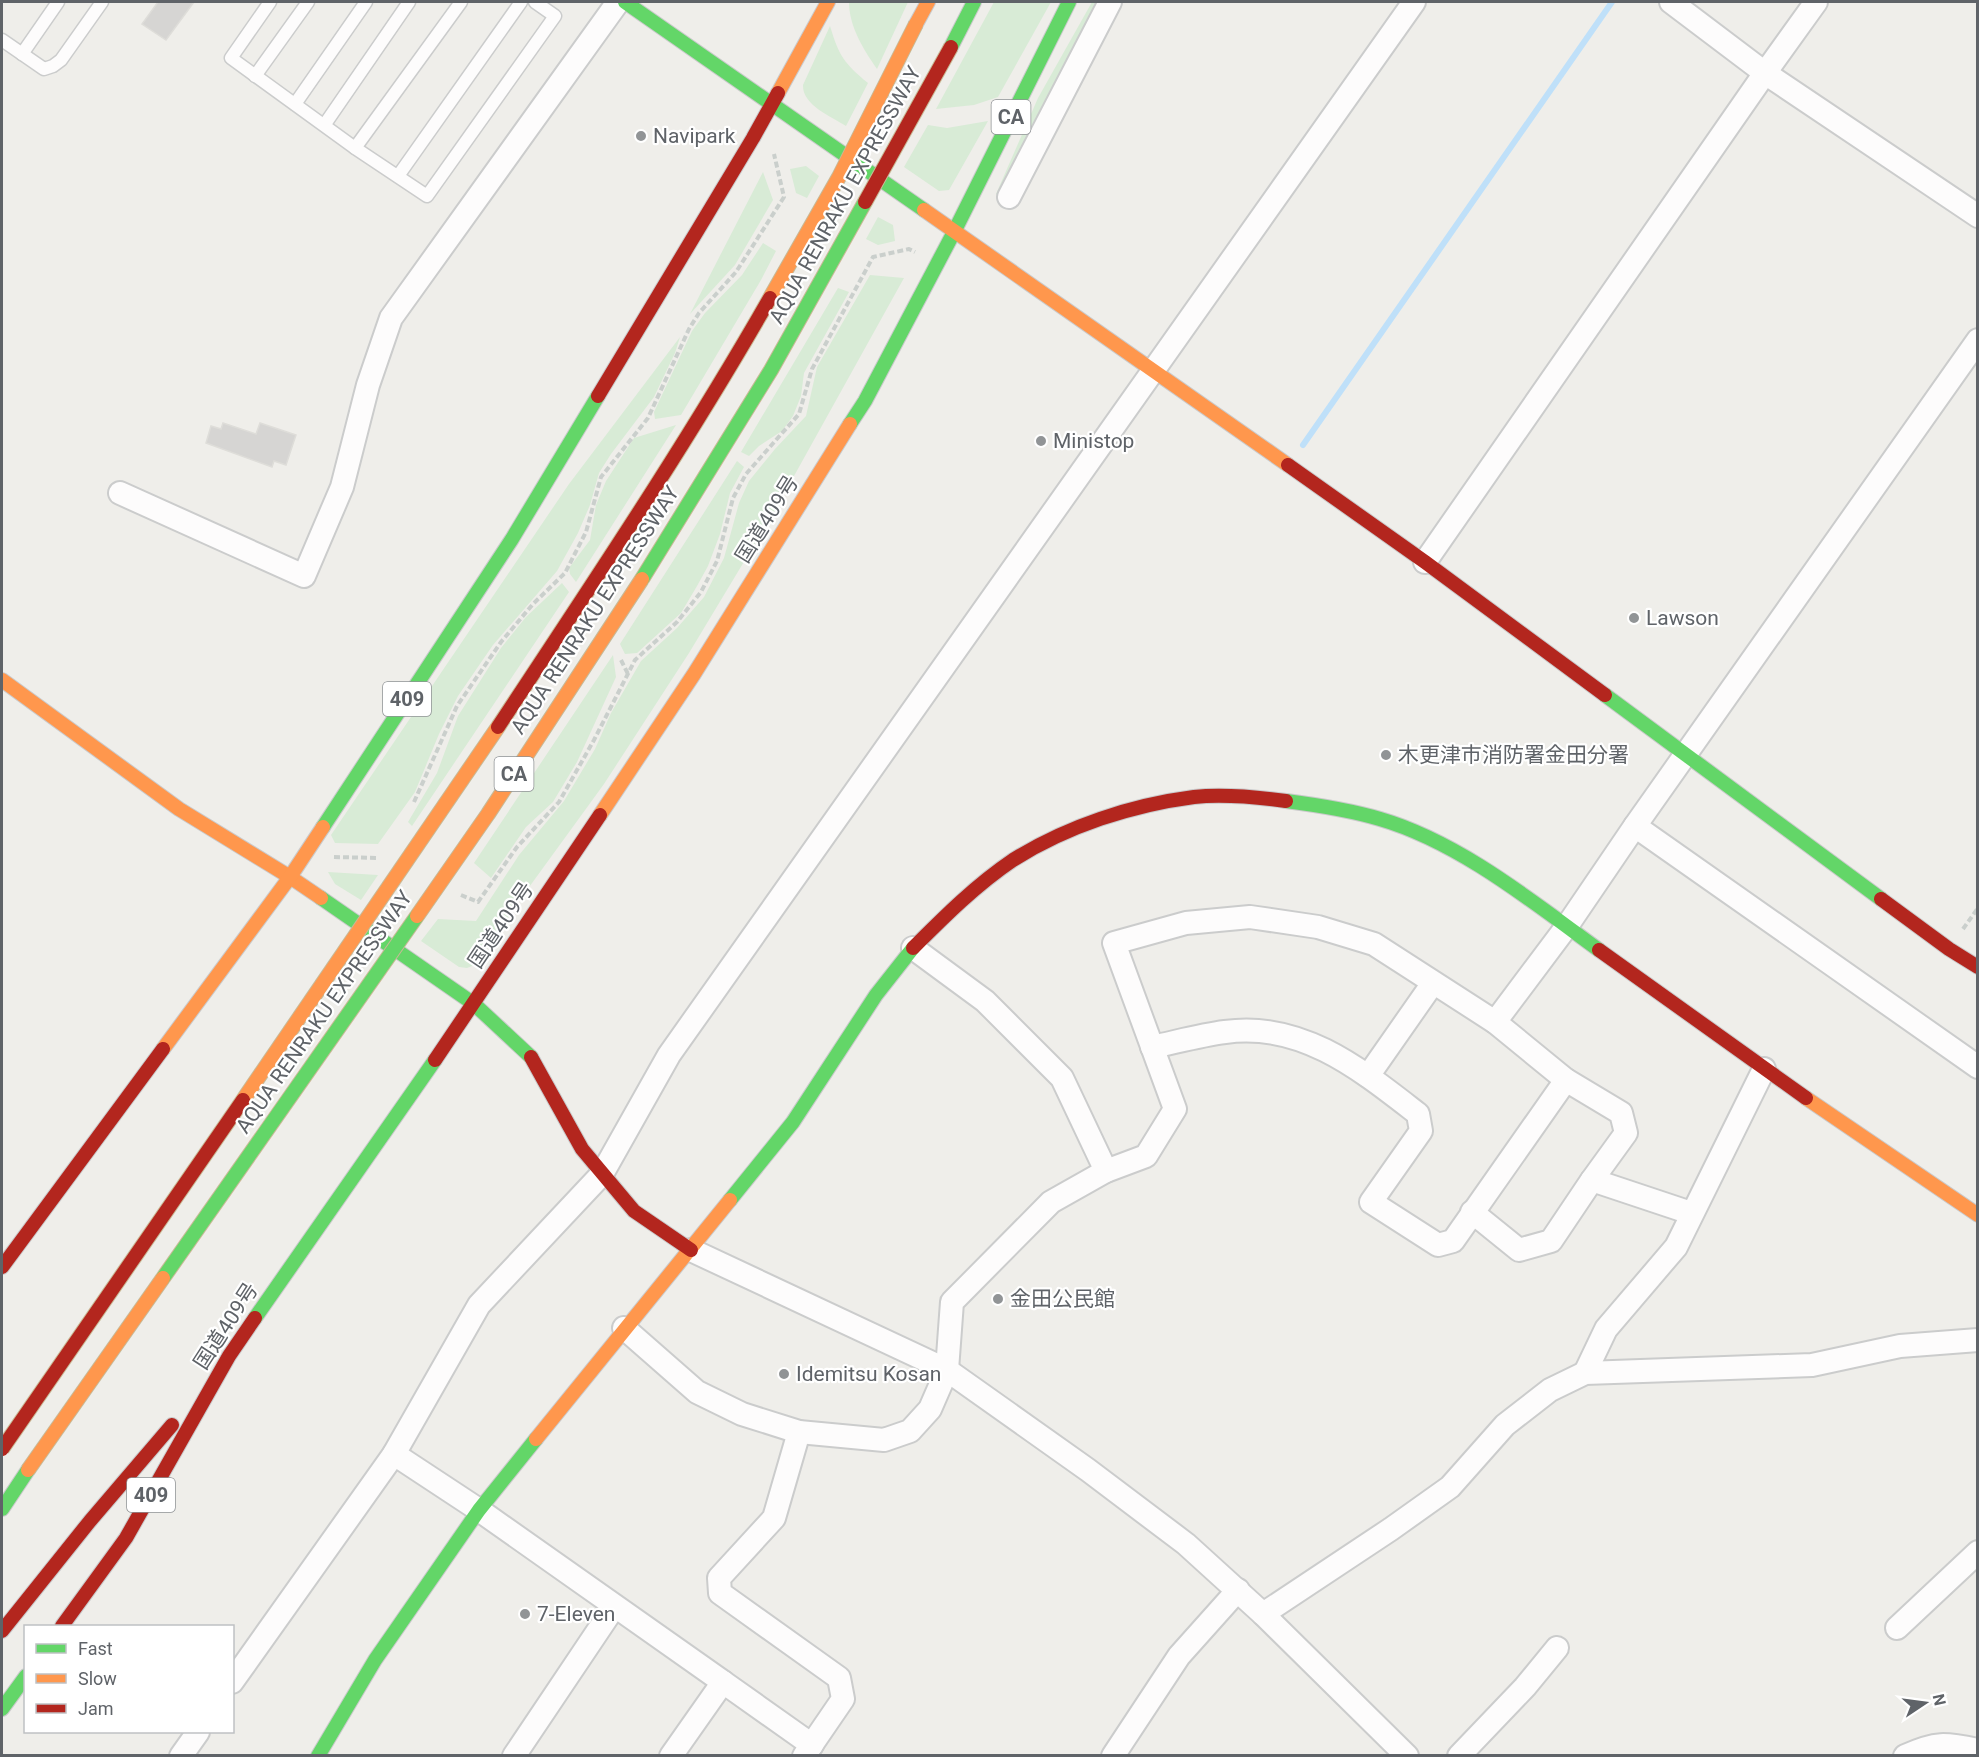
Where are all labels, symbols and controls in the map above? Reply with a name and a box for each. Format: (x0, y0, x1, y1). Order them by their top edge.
street label: AQUA RENRAKU EXPRESSWAY (764, 62, 926, 328)
road number: CA (992, 100, 1030, 134)
place label: Navipark (653, 124, 736, 148)
marker: Navipark (634, 129, 648, 143)
place label: Ministop (1053, 429, 1134, 453)
marker: Ministop (1034, 434, 1048, 448)
street label: 国道409号 (731, 471, 803, 567)
street label: AQUA RENRAKU EXPRESSWAY (506, 481, 684, 738)
place label: Lawson (1646, 606, 1719, 630)
marker: Lawson (1627, 611, 1641, 625)
road number: 409 (383, 682, 431, 716)
place label: 木更津市消防署金田分署 (1398, 743, 1629, 767)
marker: 木更津市消防署金田分署 (1379, 748, 1393, 762)
road number: CA (494, 757, 534, 791)
street label: 国道409号 (464, 877, 538, 973)
street label: AQUA RENRAKU EXPRESSWAY (231, 886, 417, 1138)
street label: 国道409号 (189, 1278, 263, 1374)
place label: 金田公民館 (1010, 1287, 1115, 1311)
marker: 金田公民館 (991, 1292, 1005, 1306)
place label: Idemitsu Kosan (796, 1362, 941, 1386)
marker: Idemitsu Kosan (777, 1367, 791, 1381)
road number: 409 (127, 1478, 175, 1512)
place label: 7-Eleven (537, 1602, 615, 1626)
marker: 7-Eleven (518, 1607, 532, 1621)
legend (24, 1625, 234, 1733)
text: Fast (78, 1638, 113, 1659)
text: Slow (78, 1668, 117, 1689)
north arrow (1895, 1673, 1955, 1733)
text: N (1929, 1692, 1950, 1707)
text: Jam (78, 1698, 114, 1719)

